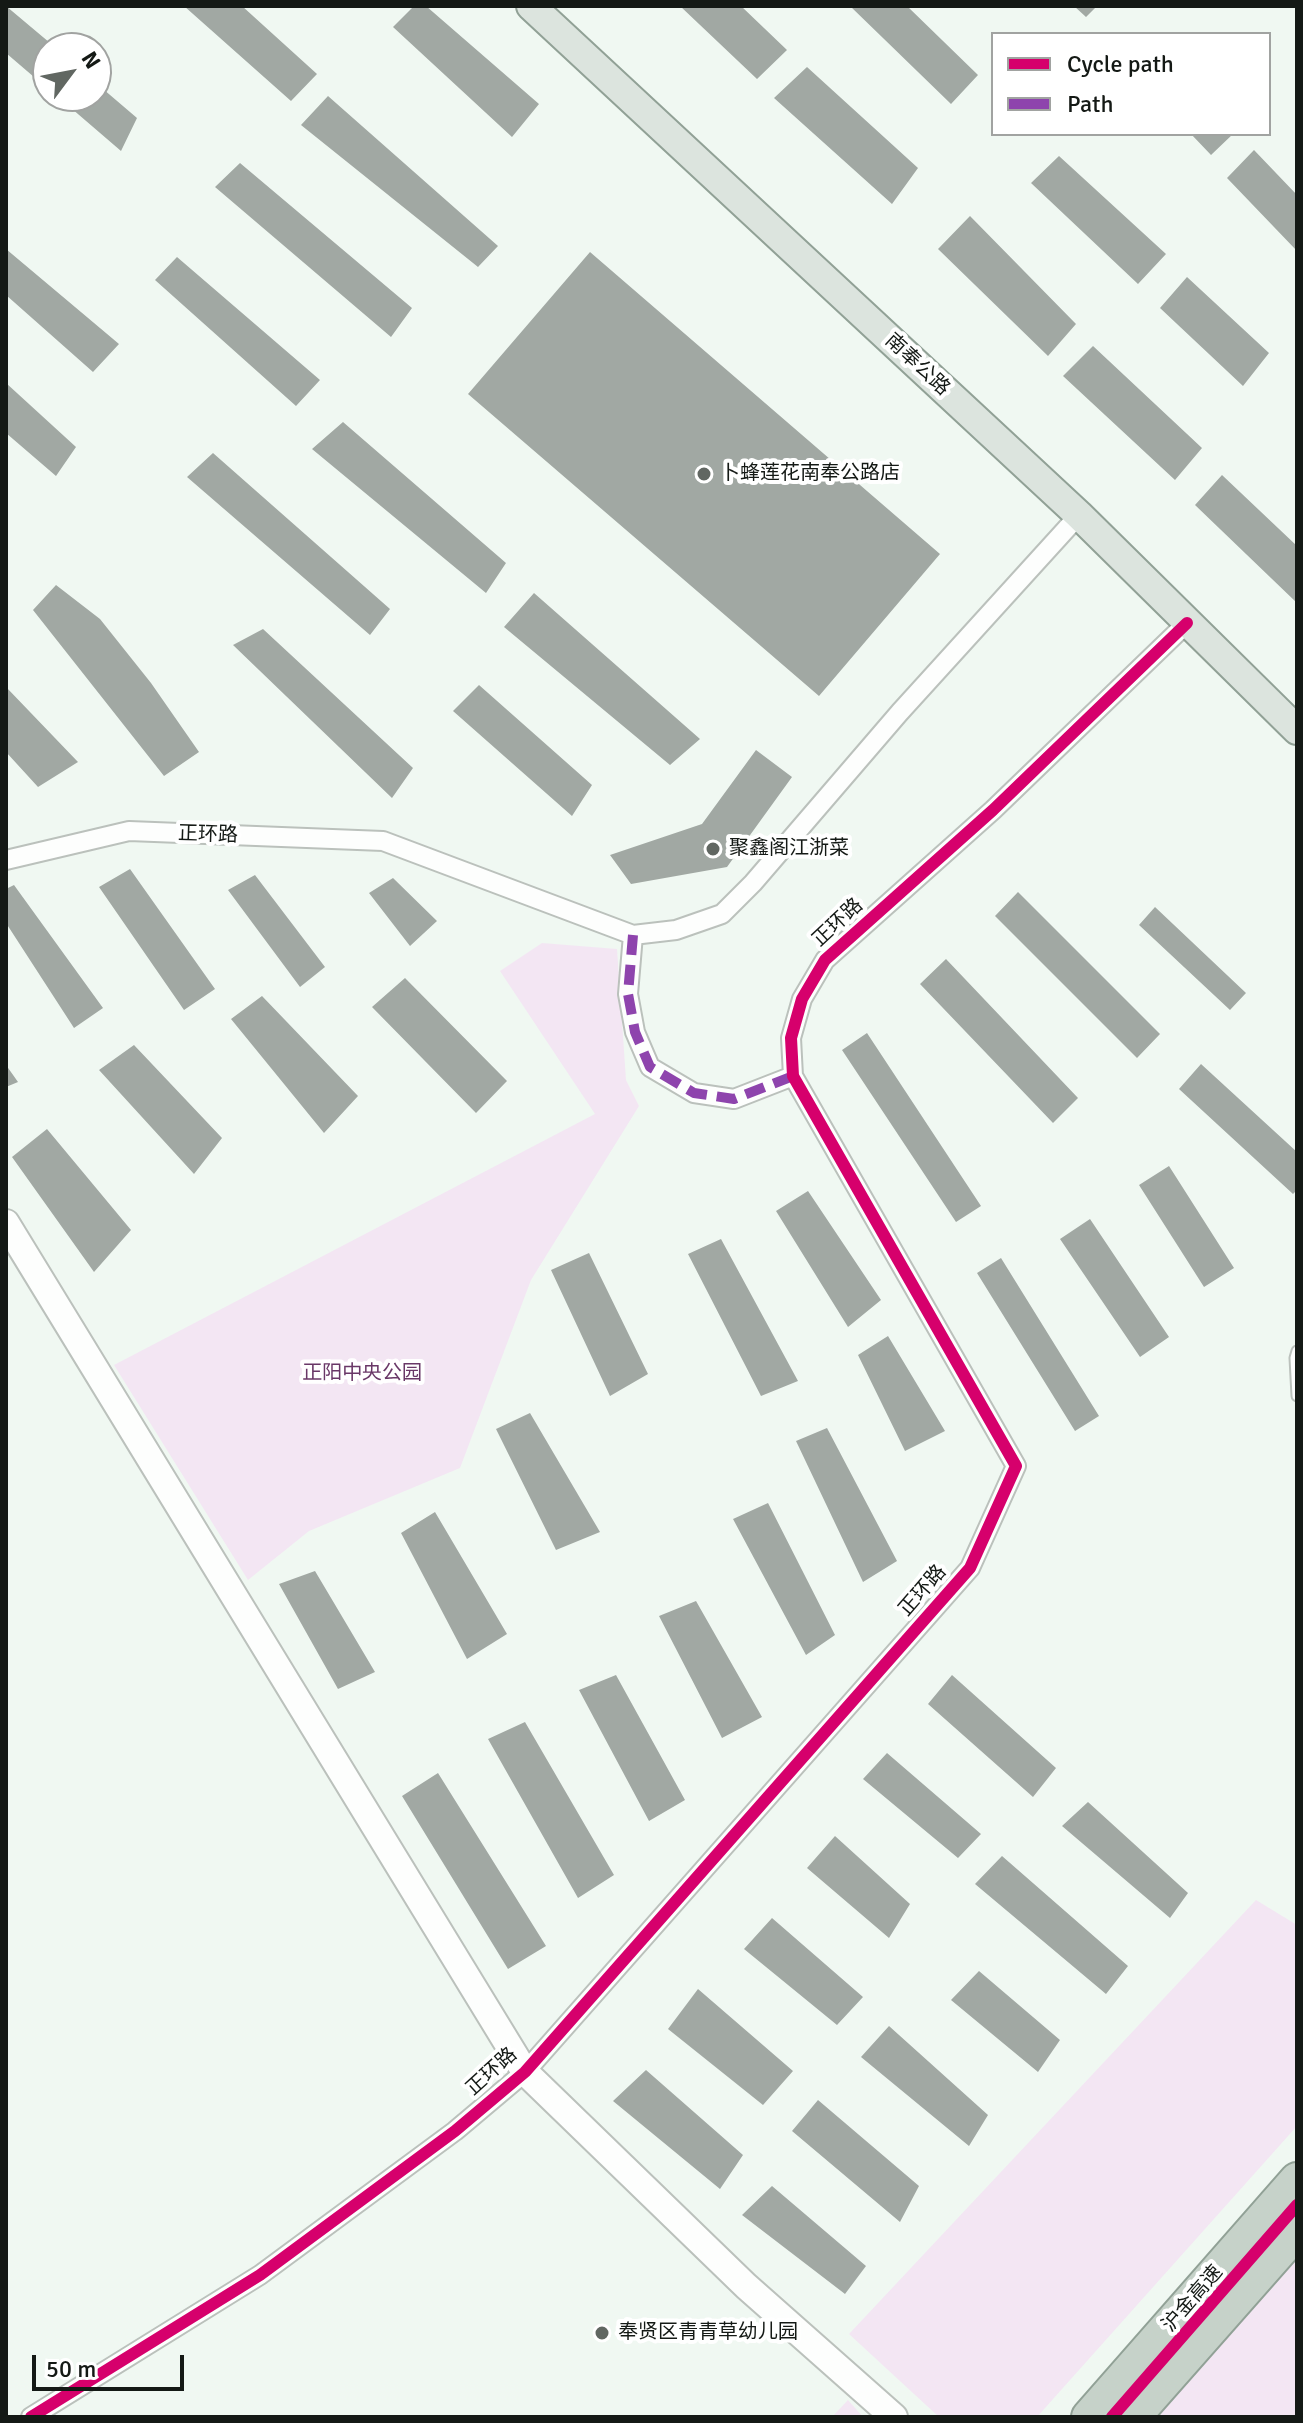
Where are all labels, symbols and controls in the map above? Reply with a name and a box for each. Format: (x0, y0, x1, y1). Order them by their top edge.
north arrow (32, 32, 112, 112)
legend (991, 32, 1271, 136)
text: N (76, 46, 107, 74)
text: Cycle path (1067, 49, 1174, 79)
text: Path (1067, 89, 1113, 119)
street label: 南奉公路 (880, 329, 954, 401)
place label: 卜蜂莲花南奉公路店 (720, 462, 900, 486)
marker: 卜蜂莲花南奉公路店 (695, 465, 713, 483)
street label: 正环路 (178, 822, 238, 848)
place label: 聚鑫阁江浙菜 (729, 837, 849, 861)
marker: 聚鑫阁江浙菜 (704, 840, 722, 858)
street label: 正环路 (808, 894, 868, 952)
park label: 正阳中央公园 (302, 1362, 422, 1386)
street label: 正环路 (894, 1560, 952, 1622)
street label: 正环路 (462, 2043, 522, 2101)
street label: 沪金高速 (1158, 2261, 1228, 2337)
place label: 奉贤区青青草幼儿园 (618, 2321, 798, 2345)
marker: 奉贤区青青草幼儿园 (593, 2324, 611, 2342)
scale bar (36, 2339, 188, 2389)
text: 50 m (46, 2354, 96, 2384)

